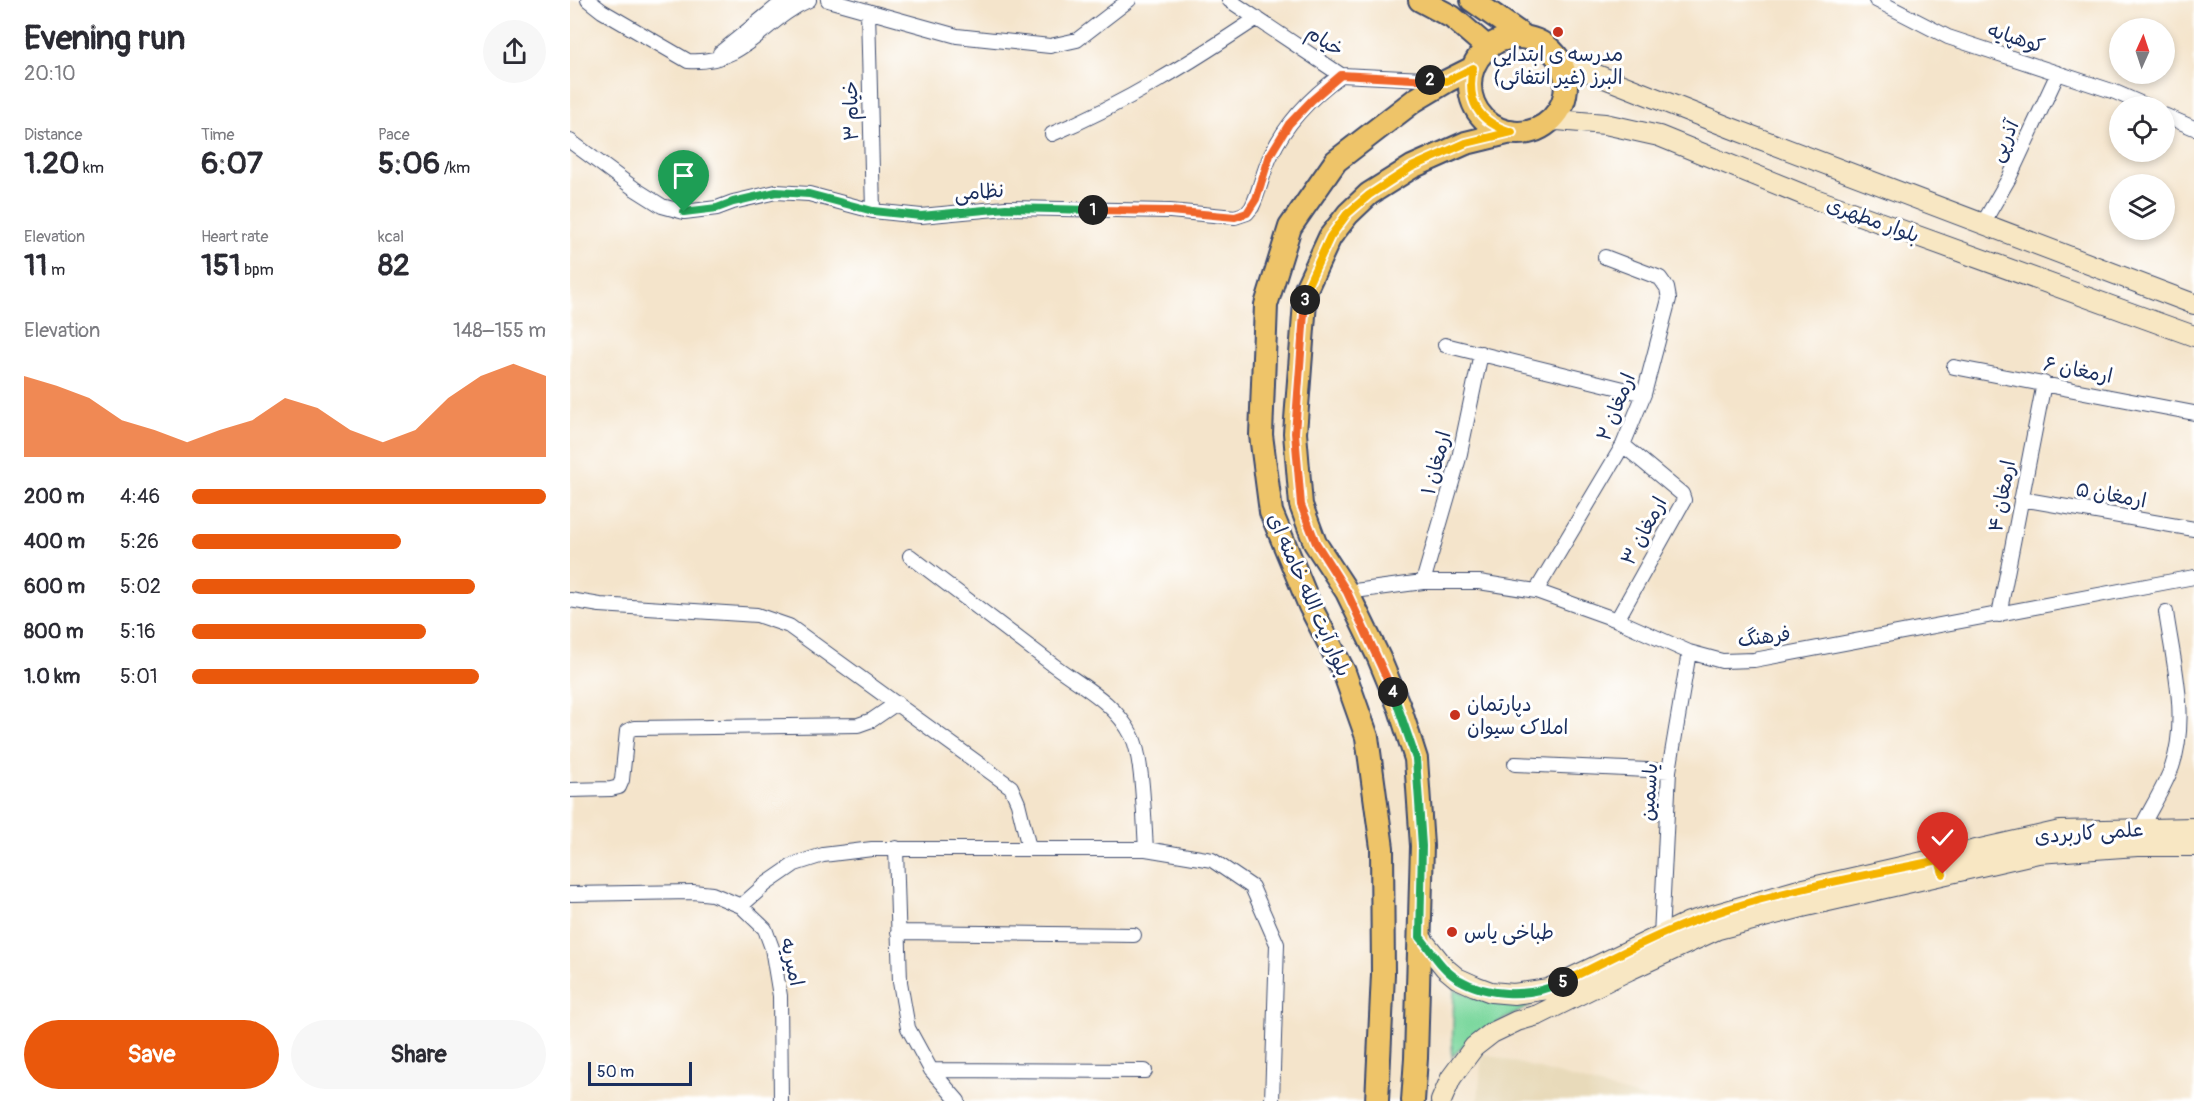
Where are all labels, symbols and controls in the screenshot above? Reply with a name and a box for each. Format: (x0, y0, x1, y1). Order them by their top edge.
street label: کوهپایه (1984, 17, 2048, 59)
text: Evening run (24, 18, 185, 59)
north arrow (2109, 18, 2175, 84)
map controls (2109, 18, 2175, 240)
button: share (483, 20, 546, 83)
street label: خیام (1300, 20, 1348, 64)
marker: مدرسه ی ابتدایی (غیر انتفائی) البرز (1551, 25, 1565, 39)
place label: مدرسه ی ابتدایی (غیر انتفائی) البرز (1493, 42, 1623, 90)
text: 20:10 (24, 61, 76, 86)
pin: 2 (1415, 65, 1445, 95)
text: 2 (1426, 70, 1434, 90)
street label: خیام ۳ (838, 81, 866, 141)
button: locate (2109, 96, 2175, 162)
street label: آذرپی (1984, 115, 2025, 166)
text: Distance (24, 125, 83, 145)
text: Time (201, 125, 234, 145)
text: Pace (378, 125, 410, 145)
text: 1.20 (24, 145, 80, 182)
text: 6:07 (201, 145, 263, 182)
text: 5:06 (378, 145, 440, 182)
pin (658, 150, 709, 212)
text: km (80, 158, 104, 178)
text: /km (440, 158, 470, 178)
icon: arrive (667, 159, 700, 192)
button: layers (2109, 174, 2175, 240)
street label: نظامی (953, 178, 1005, 206)
street label: بلوار مطهری (1823, 192, 1923, 248)
pin: 1 (1078, 195, 1108, 225)
text: 1 (1090, 200, 1096, 220)
text: Elevation (24, 227, 85, 247)
text: Heart rate (201, 227, 268, 247)
text: kcal (378, 227, 404, 247)
text: 11 (24, 247, 47, 284)
text: 151 (201, 247, 241, 284)
text: 82 (378, 247, 410, 284)
text: m (47, 260, 65, 280)
text: bpm (241, 260, 274, 280)
pin: 3 (1290, 285, 1320, 315)
text: 3 (1301, 290, 1309, 310)
text: Elevation (24, 318, 100, 343)
text: 148–155 m (453, 318, 546, 343)
street label: ارمغان ۶ (2041, 351, 2115, 389)
street label: ارمغان ۲ (1591, 369, 1641, 445)
street label: ارمغان ۱ (1416, 428, 1456, 498)
street label: ارمغان ۴ (1983, 458, 2021, 534)
street label: ارمغان ۵ (2074, 476, 2148, 514)
text: 200 m (24, 484, 85, 509)
text: 4:46 (120, 484, 160, 509)
street label: ارمغان ۳ (1616, 492, 1672, 570)
street label: بلوار آیت الله خامنه ای (1262, 509, 1356, 681)
text: 400 m (24, 529, 85, 554)
text: 5:26 (120, 529, 159, 554)
text: 600 m (24, 574, 85, 599)
text: 5:02 (120, 574, 161, 599)
text: 800 m (24, 619, 84, 644)
text: 5:16 (120, 619, 156, 644)
street label: فرهنگ (1736, 621, 1792, 653)
text: 1.0 km (24, 664, 80, 689)
text: 5:01 (120, 664, 158, 689)
pin: 4 (1378, 677, 1408, 707)
text: 4 (1388, 682, 1398, 702)
place label: دپارتمان املاک سیوان (1467, 692, 1568, 740)
marker: دپارتمان املاک سیوان (1448, 708, 1462, 722)
street label: یاسمین (1634, 762, 1664, 822)
pin (1917, 812, 1968, 874)
street label: علمی کاربردی (2034, 817, 2144, 849)
icon: check (1926, 821, 1959, 854)
place label: طباخی یاس (1464, 920, 1554, 945)
marker: طباخی یاس (1445, 925, 1459, 939)
street label: امیریه (775, 936, 809, 988)
pin: 5 (1548, 967, 1578, 997)
text: 5 (1559, 972, 1567, 992)
button: Save (24, 1020, 279, 1089)
button: Share (291, 1020, 546, 1089)
scale bar (588, 1059, 692, 1086)
text: 50 m (597, 1062, 634, 1082)

